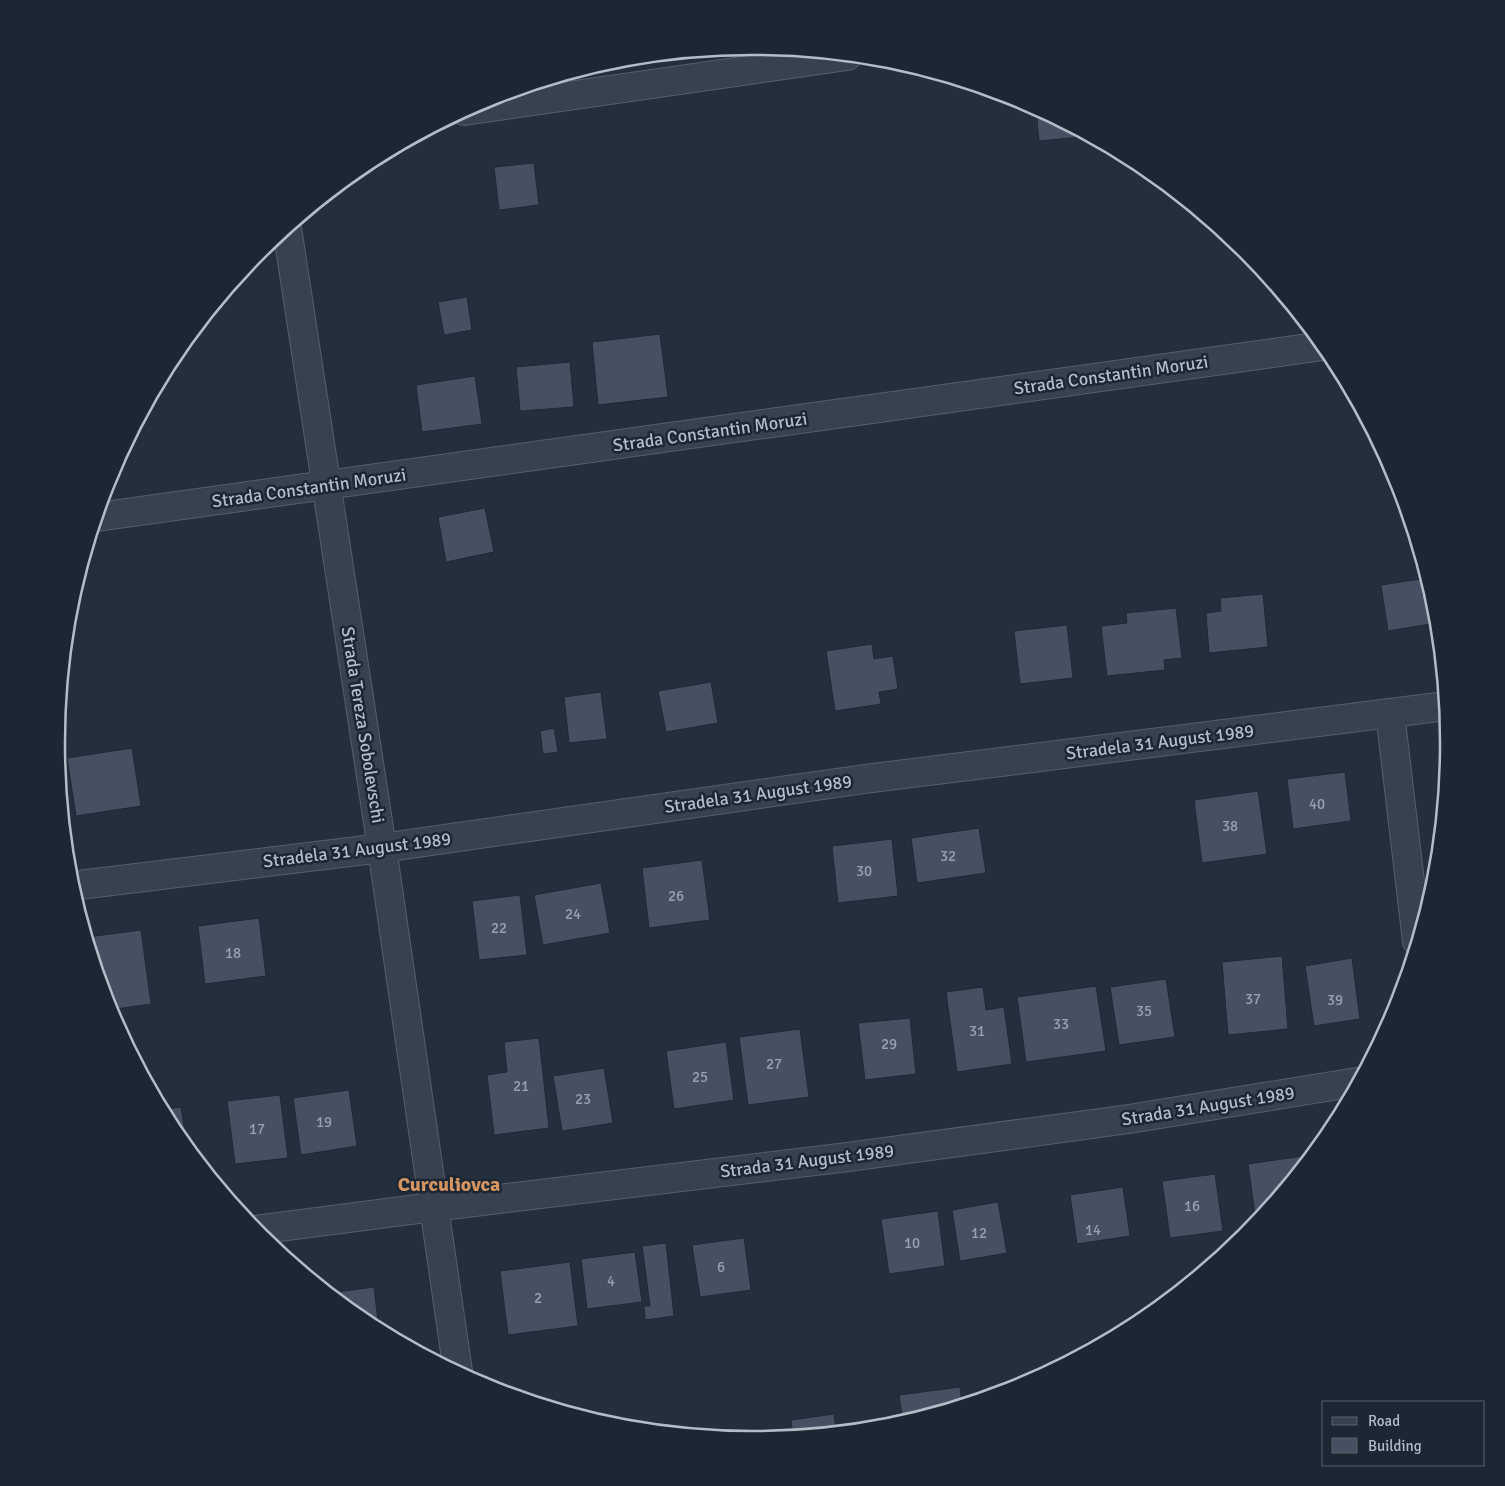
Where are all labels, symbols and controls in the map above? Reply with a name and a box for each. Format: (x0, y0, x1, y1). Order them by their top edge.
street label: Strada Constantin Moruzi (1012, 350, 1210, 400)
street label: Strada Constantin Moruzi (611, 407, 809, 457)
street label: Strada Constantin Moruzi (210, 463, 408, 513)
street label: Strada Tereza Sobolevschi (337, 625, 389, 825)
street label: Stradela 31 August 1989 (1065, 720, 1255, 764)
street label: Stradela 31 August 1989 (663, 770, 853, 818)
house number: 40 (1309, 795, 1325, 813)
house number: 38 (1222, 817, 1238, 835)
street label: Stradela 31 August 1989 (262, 828, 452, 872)
house number: 32 (940, 847, 956, 865)
house number: 30 (856, 862, 872, 880)
house number: 26 (668, 887, 684, 905)
house number: 24 (565, 905, 581, 923)
house number: 22 (491, 919, 507, 937)
house number: 18 (225, 944, 241, 962)
house number: 37 (1245, 990, 1261, 1008)
house number: 39 (1327, 991, 1343, 1009)
house number: 35 (1136, 1002, 1152, 1020)
house number: 33 (1053, 1015, 1069, 1033)
house number: 31 (969, 1022, 985, 1040)
house number: 29 (881, 1035, 897, 1053)
house number: 27 (766, 1055, 782, 1073)
house number: 25 (692, 1068, 708, 1086)
house number: 21 (513, 1077, 529, 1095)
street label: Strada 31 August 1989 (1120, 1081, 1296, 1131)
house number: 23 (575, 1090, 591, 1108)
house number: 19 (316, 1113, 332, 1131)
house number: 17 (249, 1120, 265, 1138)
street label: Strada 31 August 1989 (719, 1139, 895, 1183)
district label: Curculiovca (398, 1172, 500, 1197)
house number: 16 (1184, 1197, 1200, 1215)
house number: 14 (1085, 1221, 1101, 1239)
house number: 12 (971, 1224, 987, 1242)
house number: 10 (904, 1234, 920, 1252)
house number: 6 (717, 1258, 725, 1276)
house number: 4 (607, 1272, 615, 1290)
house number: 2 (534, 1289, 542, 1307)
legend (1322, 1401, 1485, 1466)
text: Road (1368, 1412, 1400, 1430)
text: Building (1368, 1437, 1422, 1455)

